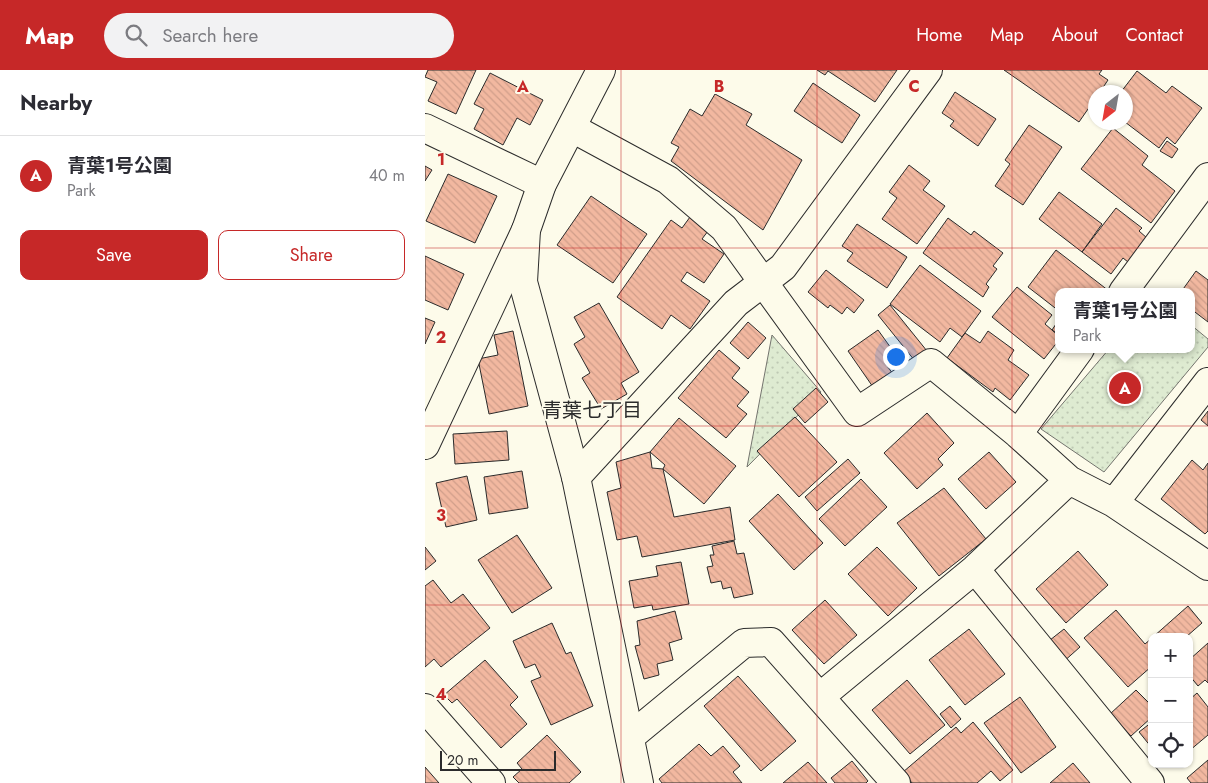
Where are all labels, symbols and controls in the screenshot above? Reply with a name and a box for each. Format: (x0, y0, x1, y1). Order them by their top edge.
search box (104, 13, 454, 58)
text: Map (25, 18, 74, 53)
icon: search (122, 21, 150, 49)
text: Search here (162, 22, 258, 49)
text: Home (916, 22, 962, 48)
text: Map (990, 22, 1024, 48)
text: About (1052, 22, 1097, 48)
text: Contact (1125, 22, 1183, 48)
text: A (516, 75, 529, 98)
text: B (714, 75, 724, 98)
text: C (908, 75, 920, 98)
north arrow (1088, 85, 1133, 130)
text: Nearby (20, 88, 92, 118)
text: 1 (437, 148, 445, 171)
text: 青葉1号公園 (67, 152, 172, 179)
text: A (30, 164, 42, 187)
text: 40 m (369, 164, 405, 187)
text: Park (67, 179, 96, 202)
button: Save (20, 230, 208, 280)
button: Share (218, 230, 405, 280)
popup (1055, 288, 1195, 353)
text: 青葉1号公園 (1073, 297, 1177, 324)
text: Park (1073, 324, 1101, 347)
text: 2 (436, 326, 446, 349)
your location (883, 344, 909, 370)
pin: A (1109, 369, 1141, 407)
district label: 青葉七丁目 (542, 396, 642, 425)
text: 3 (436, 504, 446, 527)
map controls (1148, 633, 1193, 768)
button: + (1148, 633, 1193, 678)
button: − (1148, 678, 1193, 723)
text: 4 (435, 683, 447, 706)
button: locate (1148, 723, 1193, 768)
scale bar (440, 748, 556, 771)
text: 20 m (447, 750, 479, 770)

